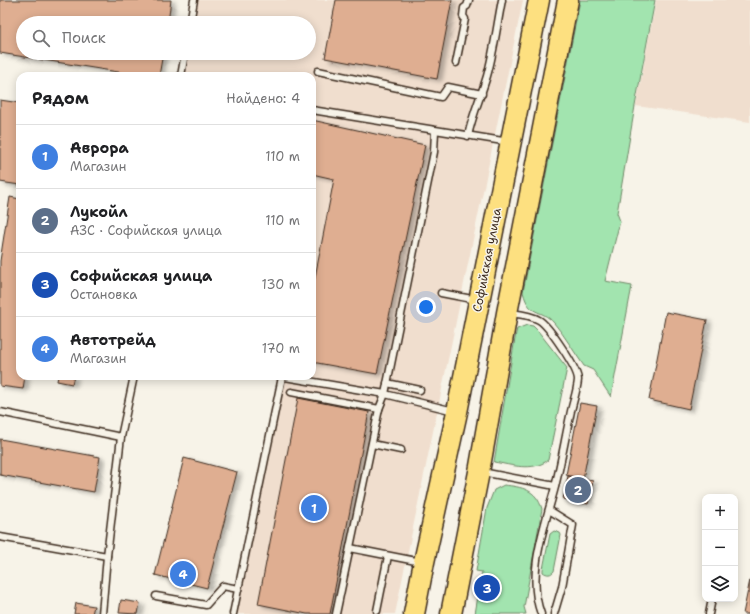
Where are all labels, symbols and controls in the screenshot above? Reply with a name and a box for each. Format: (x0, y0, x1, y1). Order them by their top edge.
search box (16, 16, 316, 60)
icon: search (30, 27, 52, 49)
text: Поиск (62, 28, 106, 48)
text: Рядом (32, 87, 89, 109)
text: Найдено: 4 (226, 90, 300, 107)
text: Аврора (70, 138, 129, 158)
text: 1 (42, 148, 48, 165)
text: 110 m (265, 148, 300, 165)
text: Магазин (70, 158, 126, 175)
text: Лукойл (70, 202, 128, 222)
street label: Софийская улица (469, 206, 505, 313)
text: 2 (40, 212, 50, 229)
text: 110 m (265, 212, 300, 229)
text: АЗС · Софийская улица (70, 222, 222, 239)
text: Софийская улица (70, 266, 212, 286)
text: 3 (40, 276, 50, 293)
text: 130 m (262, 276, 300, 293)
text: Остановка (70, 286, 137, 303)
your location (416, 297, 436, 317)
text: Автотрейд (70, 330, 156, 350)
text: 4 (40, 340, 50, 357)
text: 170 m (262, 340, 300, 357)
text: Магазин (70, 350, 126, 367)
pin: 2 (565, 475, 591, 505)
pin: 1 (301, 493, 327, 523)
map controls (702, 494, 738, 602)
button: + (702, 494, 738, 530)
button: − (702, 530, 738, 566)
pin: 4 (170, 559, 196, 589)
button: layers (702, 566, 738, 602)
pin: 3 (474, 573, 500, 603)

